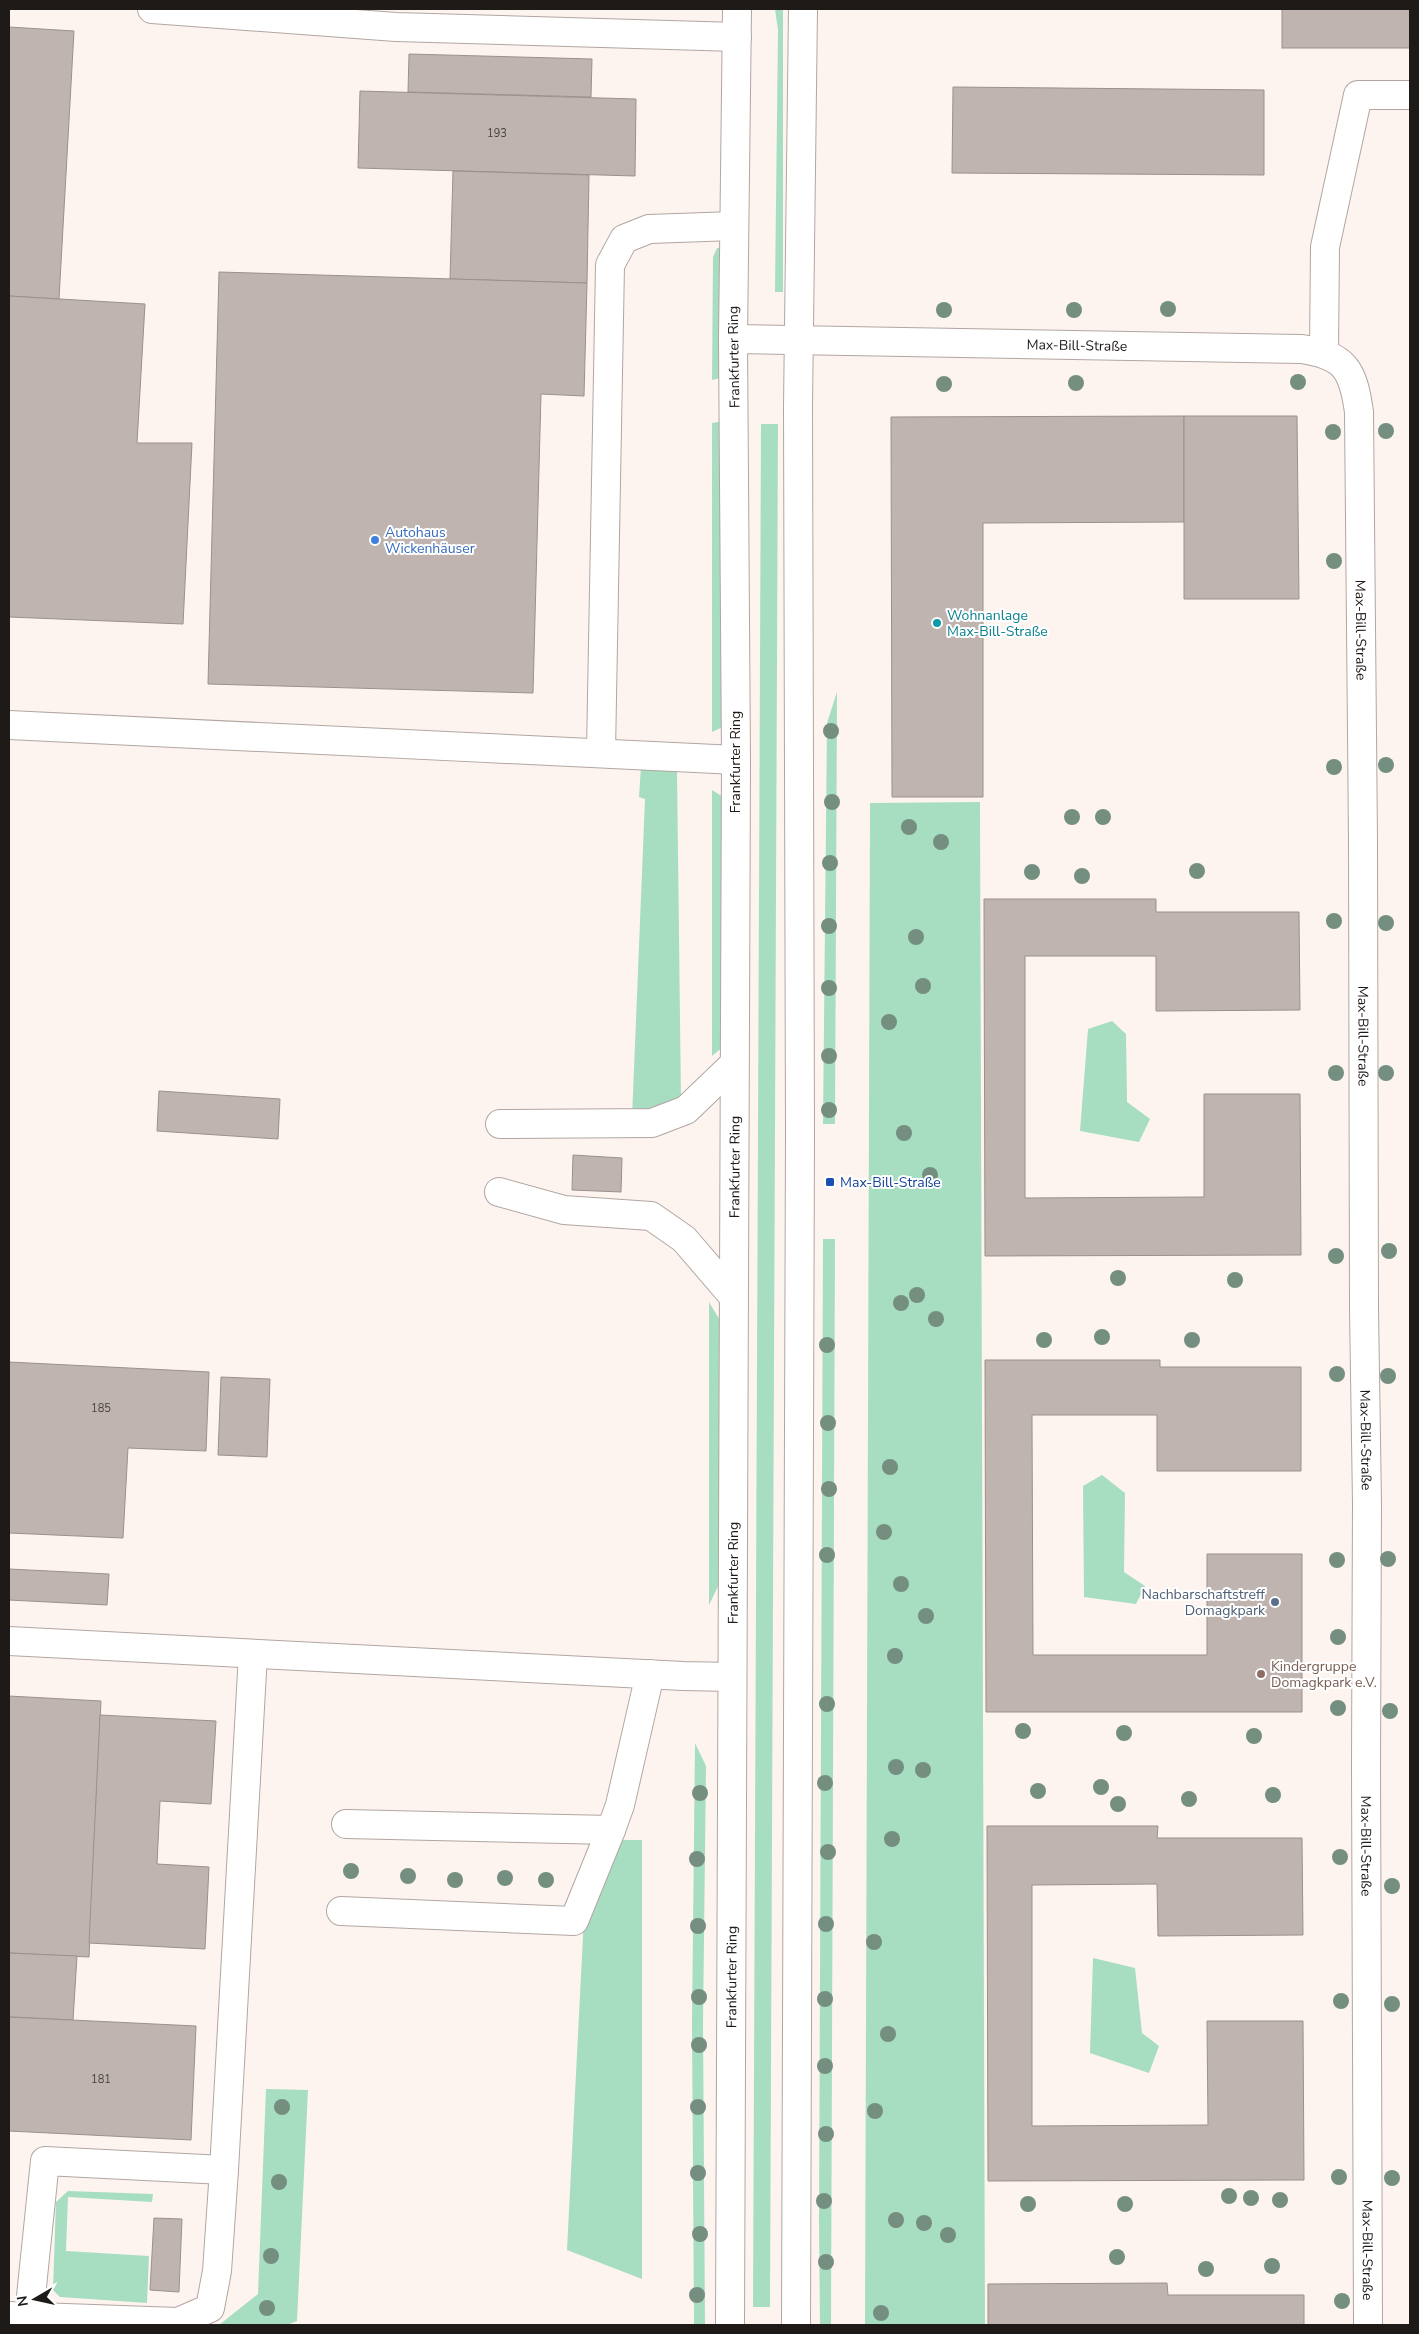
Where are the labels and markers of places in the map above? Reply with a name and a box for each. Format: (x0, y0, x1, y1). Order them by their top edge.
place label: Autohaus Wickenhäuser (385, 523, 475, 558)
marker: Autohaus Wickenhäuser (369, 534, 381, 546)
place label: Wohnanlage Max-Bill-Straße (947, 606, 1048, 641)
marker: Wohnanlage Max-Bill-Straße (931, 617, 943, 629)
place label: Max-Bill-Straße (840, 1173, 941, 1192)
marker: Max-Bill-Straße (824, 1176, 836, 1188)
place label: Nachbarschaftstreff Domagkpark (1141, 1585, 1266, 1620)
marker: Nachbarschaftstreff Domagkpark (1269, 1596, 1281, 1608)
place label: Kindergruppe Domagkpark e.V. (1271, 1657, 1377, 1692)
marker: Kindergruppe Domagkpark e.V. (1255, 1668, 1267, 1680)

